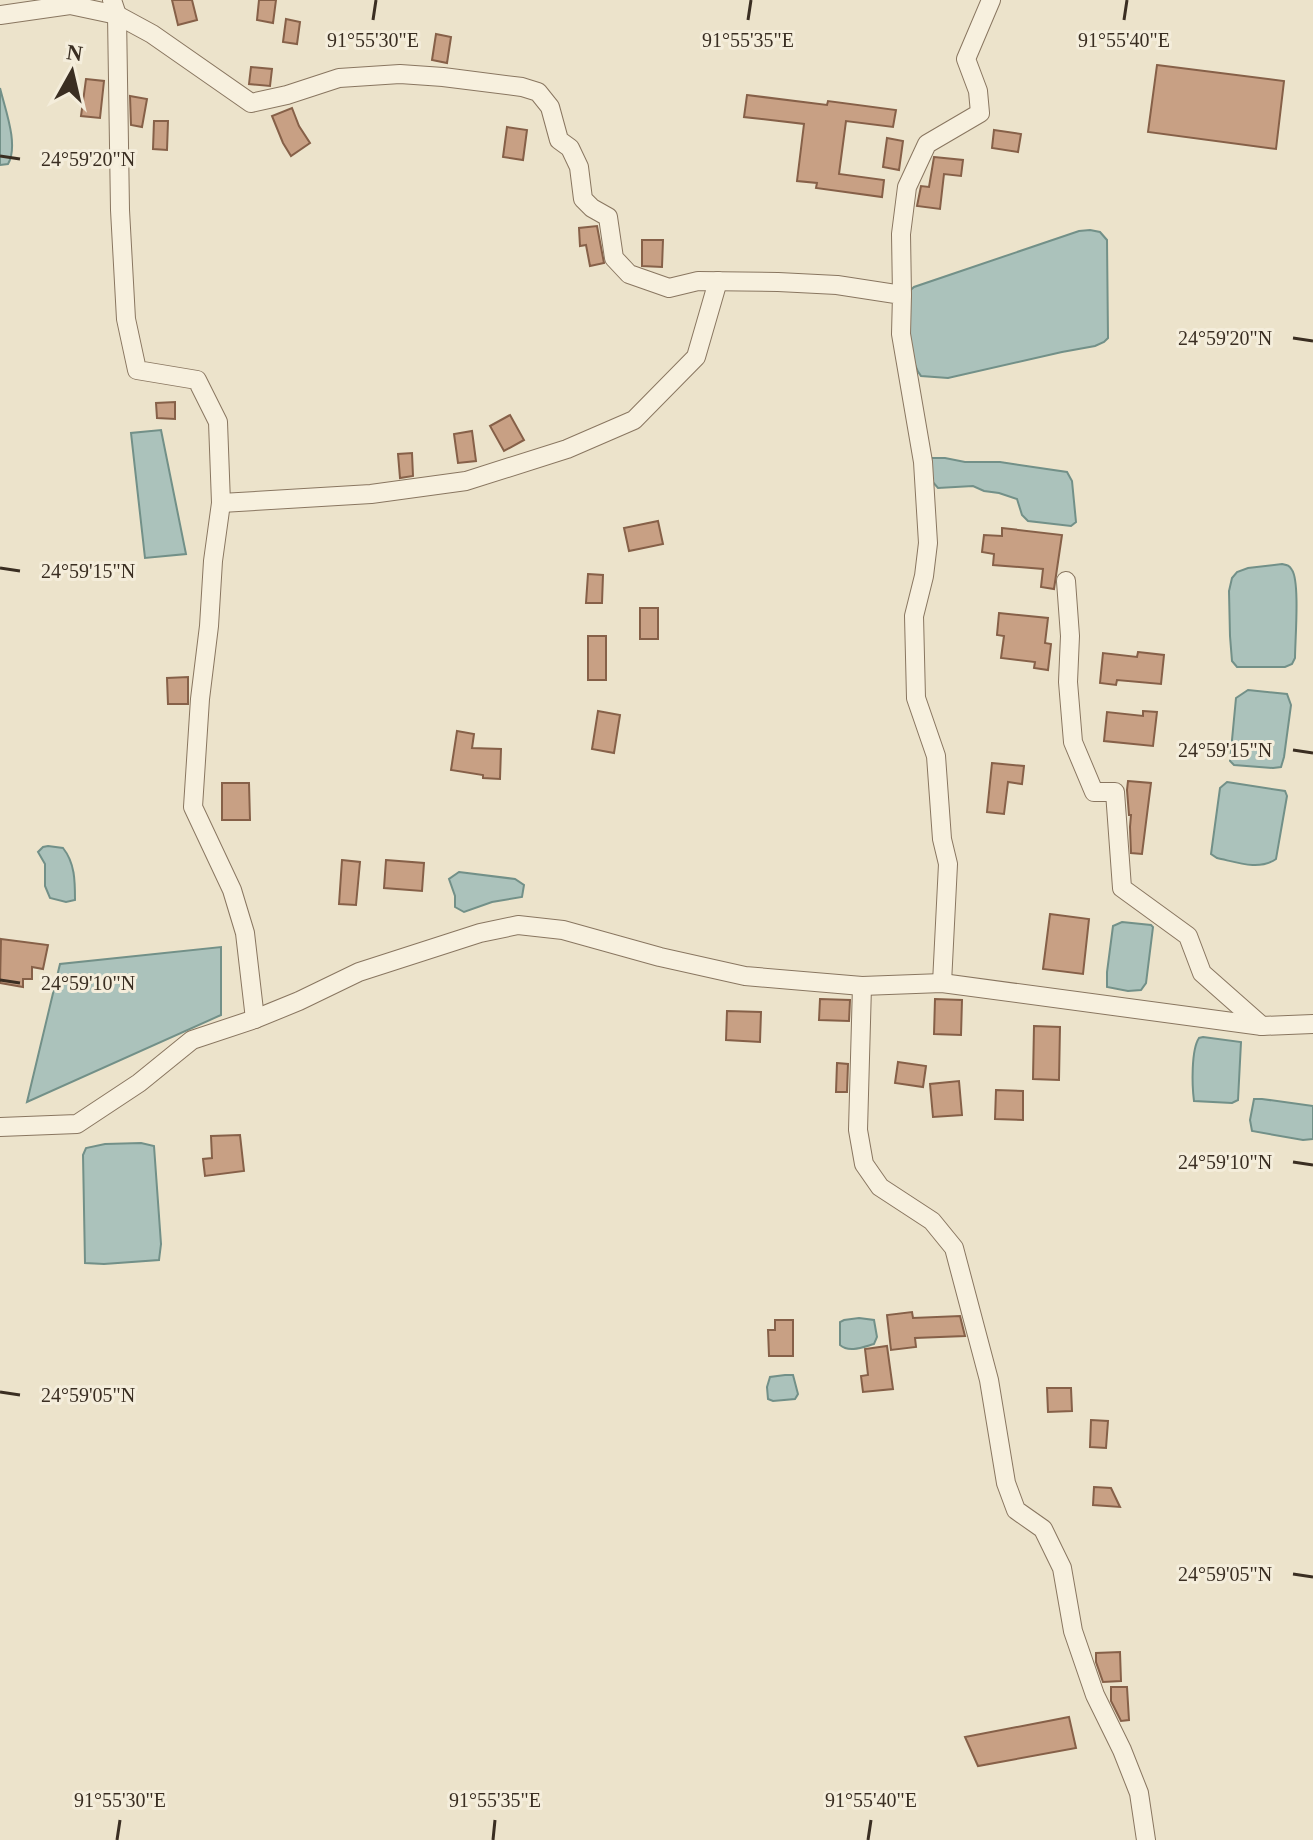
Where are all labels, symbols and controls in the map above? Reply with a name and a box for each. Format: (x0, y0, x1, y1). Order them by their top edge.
text: 91°55'30"E (327, 29, 419, 51)
text: 91°55'35"E (702, 29, 794, 51)
text: 91°55'40"E (1078, 29, 1170, 51)
north arrow (32, 32, 112, 112)
text: N (65, 39, 84, 66)
text: 24°59'20"N (41, 148, 135, 170)
text: 24°59'20"N (1178, 327, 1272, 349)
text: 24°59'15"N (41, 560, 135, 582)
text: 24°59'15"N (1178, 739, 1272, 761)
text: 24°59'10"N (41, 972, 135, 994)
text: 24°59'10"N (1178, 1151, 1272, 1173)
text: 24°59'05"N (41, 1384, 135, 1406)
text: 24°59'05"N (1178, 1563, 1272, 1585)
text: 91°55'30"E (74, 1789, 166, 1811)
text: 91°55'35"E (449, 1789, 541, 1811)
text: 91°55'40"E (825, 1789, 917, 1811)

